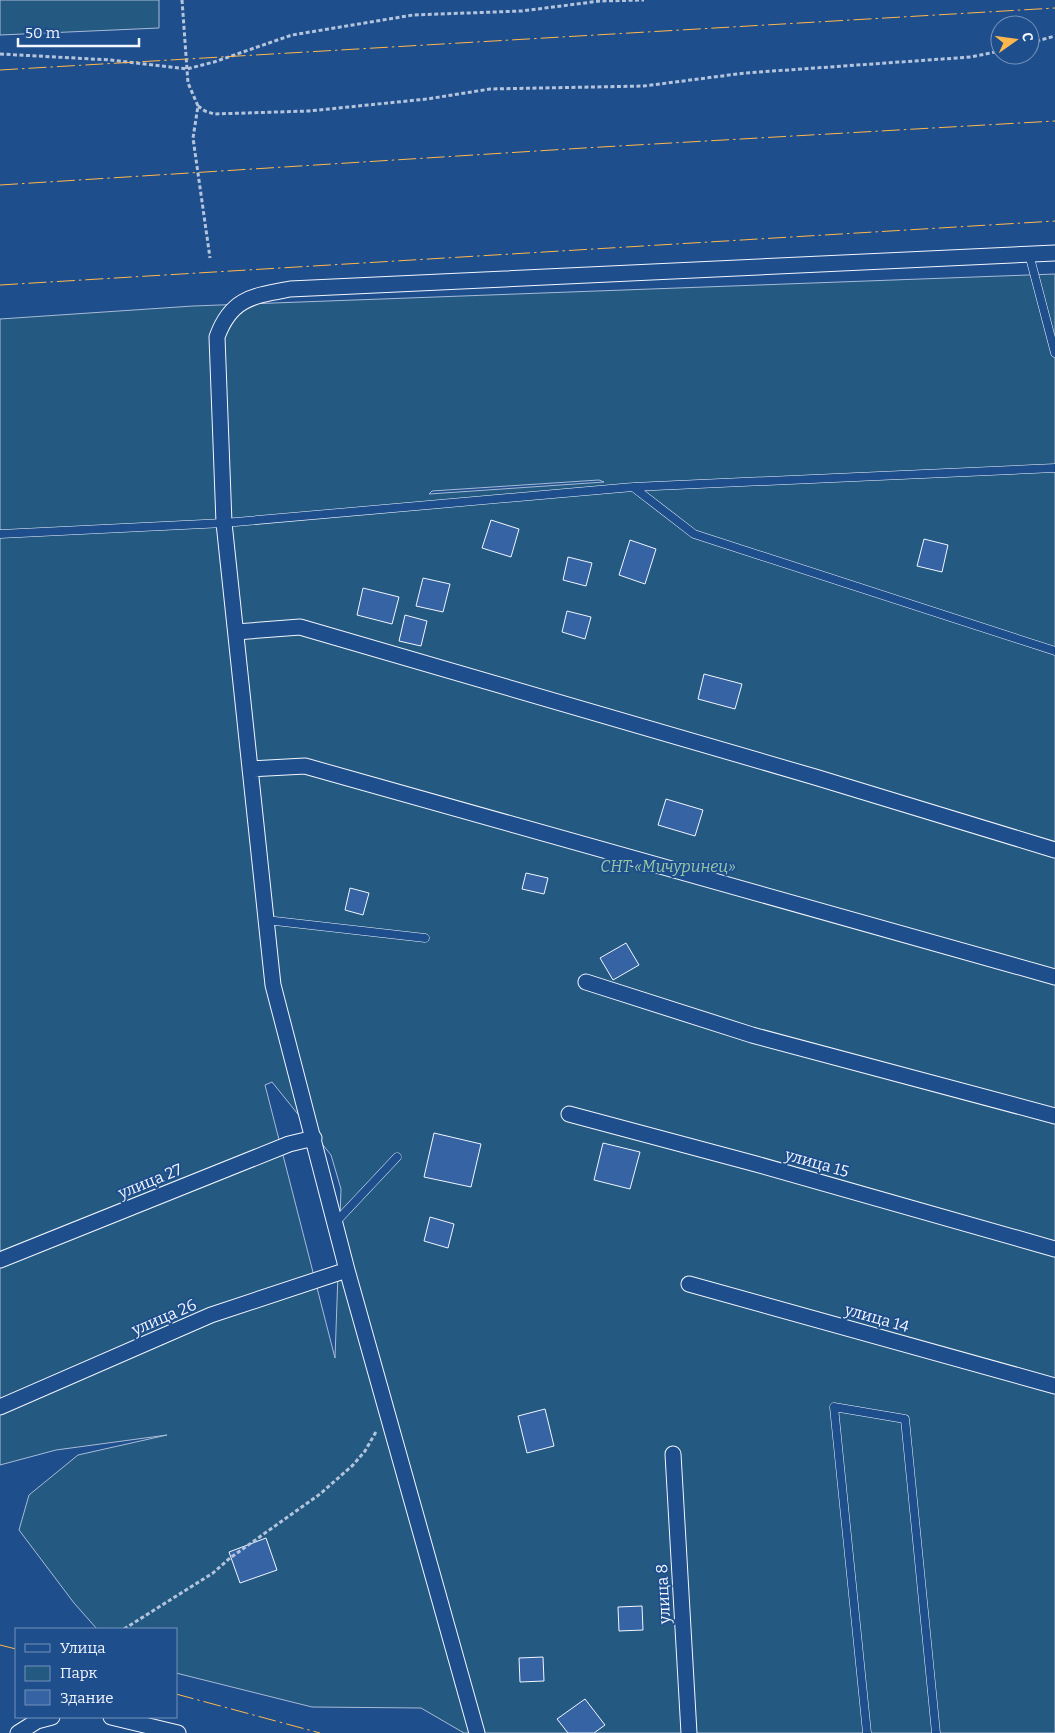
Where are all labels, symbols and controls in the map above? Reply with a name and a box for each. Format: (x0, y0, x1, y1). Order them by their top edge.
scale bar (18, 15, 139, 47)
north arrow (990, 15, 1040, 65)
text: 50 m (25, 24, 61, 42)
text: С (1018, 31, 1036, 43)
park label: СНТ «Мичуринец» (600, 857, 736, 876)
street label: улица 15 (782, 1145, 851, 1181)
street label: улица 27 (114, 1160, 185, 1203)
street label: улица 26 (128, 1295, 199, 1340)
street label: улица 14 (842, 1299, 912, 1336)
street label: улица 8 (652, 1564, 674, 1625)
legend (15, 1628, 178, 1718)
text: Улица (60, 1639, 106, 1657)
text: Парк (60, 1664, 98, 1682)
text: Здание (60, 1689, 114, 1707)

